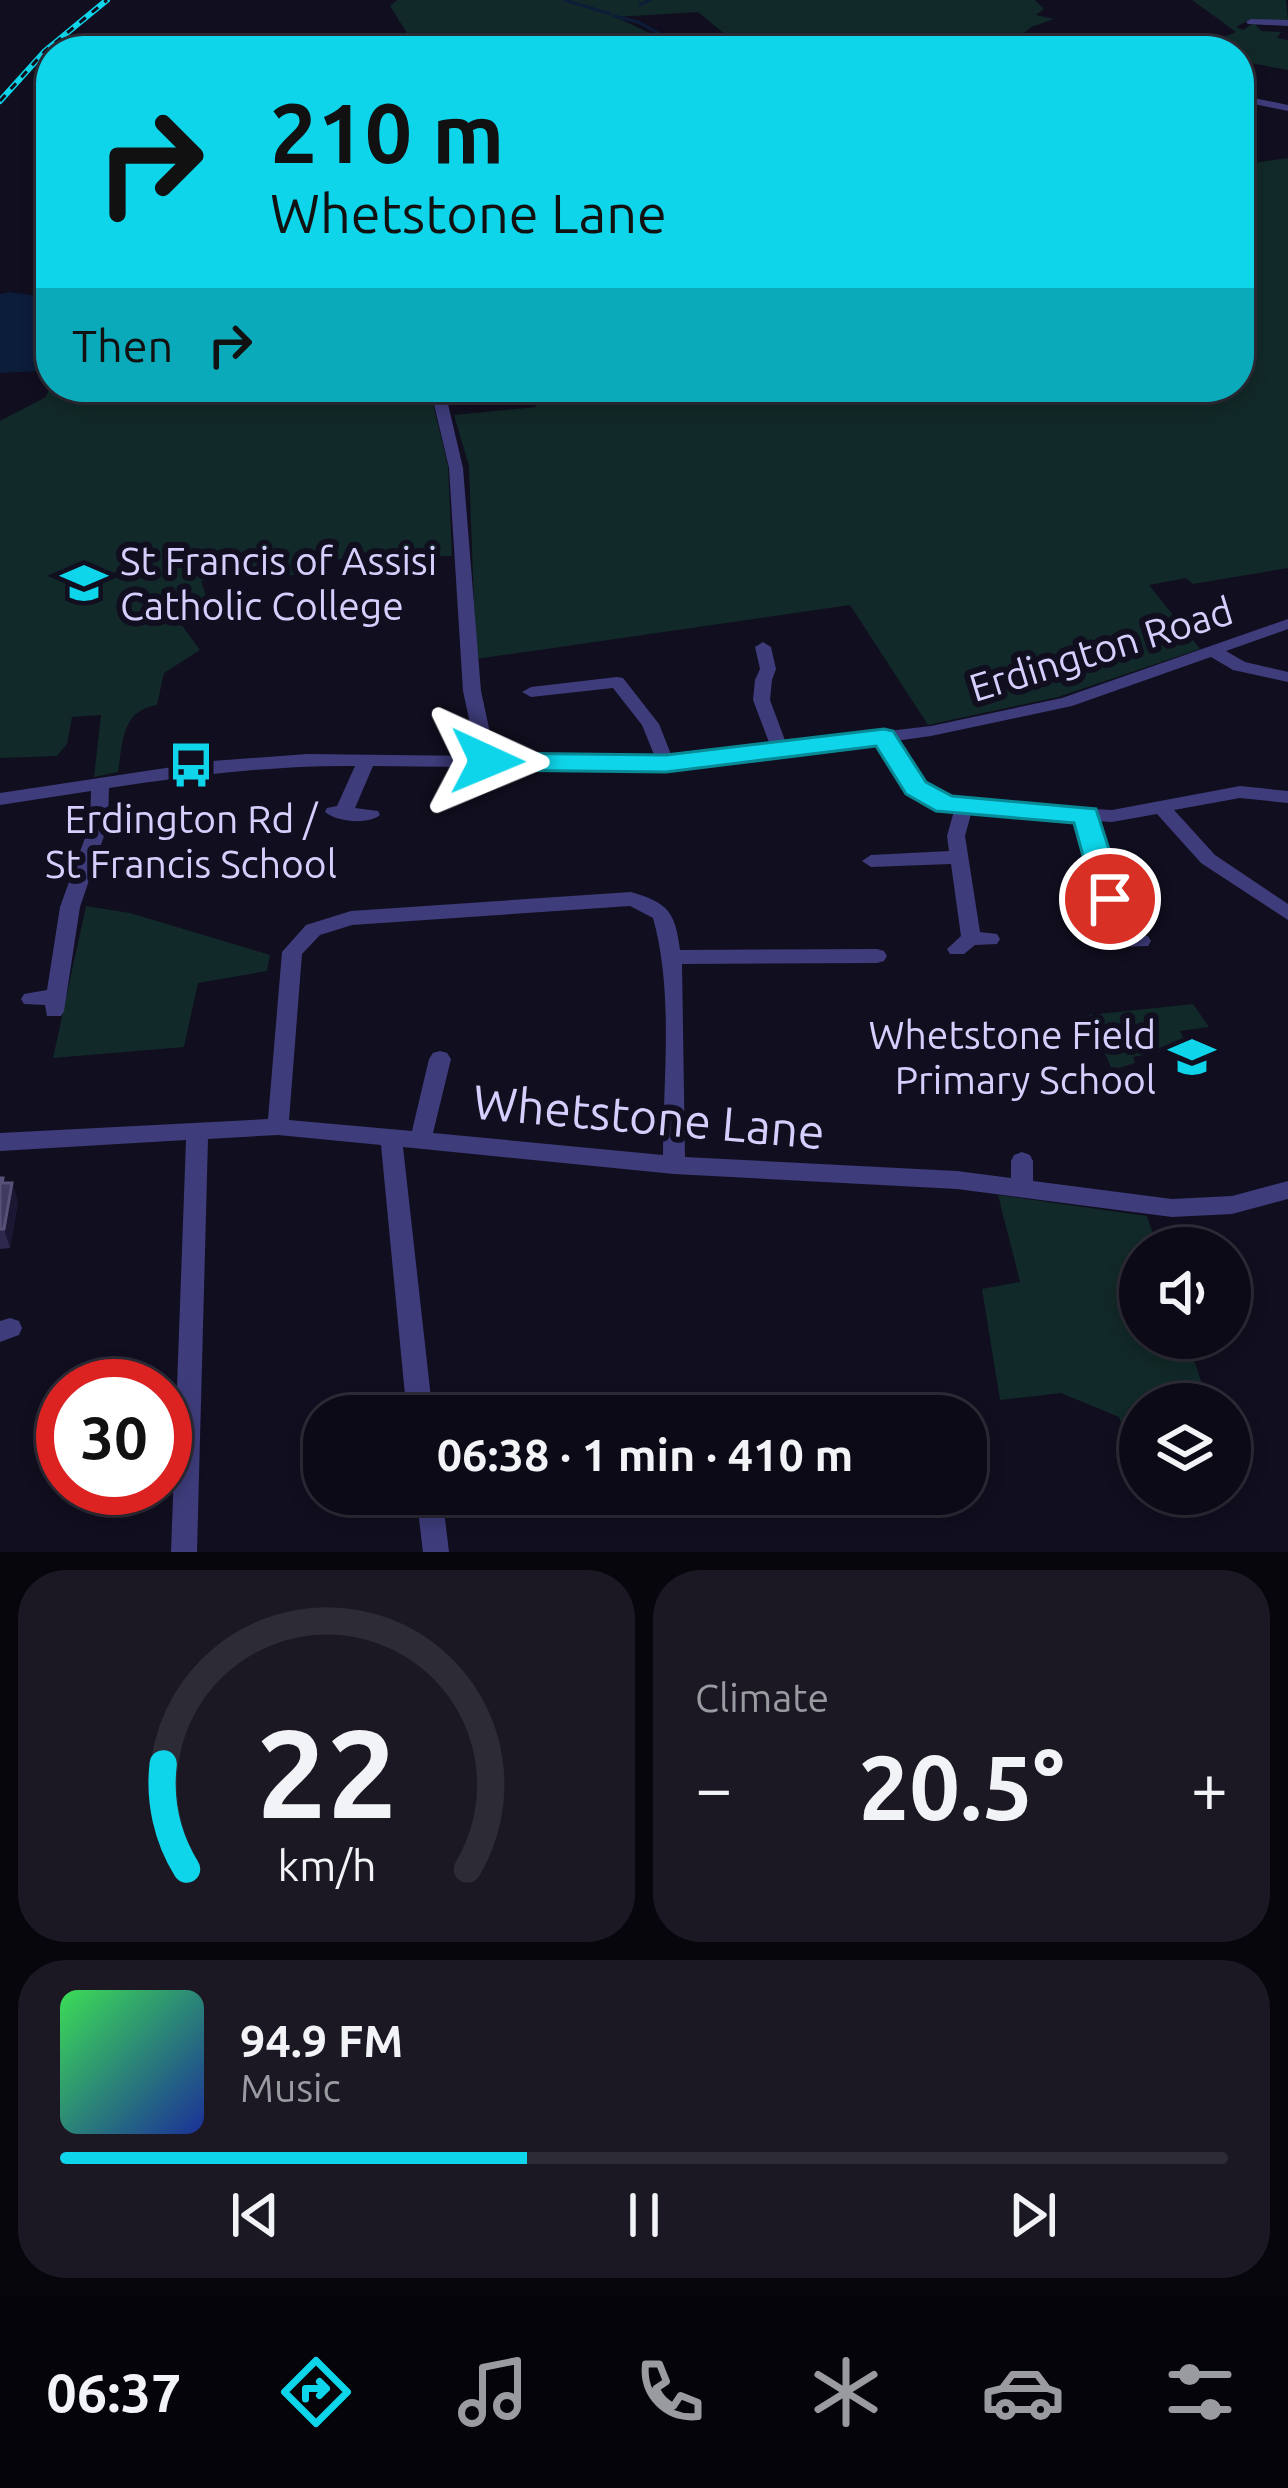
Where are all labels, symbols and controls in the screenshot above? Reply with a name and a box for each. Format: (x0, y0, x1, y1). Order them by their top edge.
icon: right (72, 84, 228, 240)
text: 210 m (270, 85, 504, 179)
text: Whetstone Lane (270, 183, 667, 243)
icon: right (197, 312, 263, 378)
text: Then (72, 320, 173, 371)
place label: St Francis of Assisi Catholic College (120, 539, 437, 627)
school or university icon: St Francis of Assisi Catholic College (59, 558, 109, 608)
street label: Erdington Road (964, 588, 1238, 709)
position arrow (424, 698, 550, 824)
bus stop icon: Erdington Rd / St Francis School (166, 740, 216, 790)
place label: Erdington Rd / St Francis School (45, 797, 337, 885)
pin (1059, 848, 1161, 950)
icon: arrive (1077, 866, 1143, 932)
place label: Whetstone Field Primary School (869, 1013, 1156, 1101)
school or university icon: Whetstone Field Primary School (1167, 1032, 1217, 1082)
street label: Whetstone Lane (471, 1074, 827, 1158)
map controls (1119, 1227, 1251, 1515)
button: sound (1119, 1227, 1251, 1359)
speed limit sign: 30 (36, 1359, 192, 1515)
button: layers (1119, 1383, 1251, 1515)
text: 06:38 · 1 min · 410 m (437, 1429, 853, 1480)
text: Climate (695, 1676, 829, 1719)
text: 22 (256, 1702, 397, 1842)
text: 20.5° (858, 1736, 1065, 1837)
text: − (695, 1750, 732, 1824)
text: + (1191, 1750, 1228, 1824)
text: km/h (277, 1841, 376, 1889)
text: 94.9 FM (240, 2015, 403, 2066)
text: Music (240, 2066, 341, 2109)
icon: previous (222, 2182, 288, 2248)
icon: pause (611, 2182, 677, 2248)
icon: next (1000, 2182, 1066, 2248)
icon: directions (274, 2350, 358, 2434)
icon: music (451, 2350, 535, 2434)
icon: phone (628, 2350, 712, 2434)
icon: climate (804, 2350, 888, 2434)
icon: car (981, 2350, 1065, 2434)
icon: filters (1158, 2350, 1242, 2434)
text: 06:37 (46, 2362, 181, 2422)

